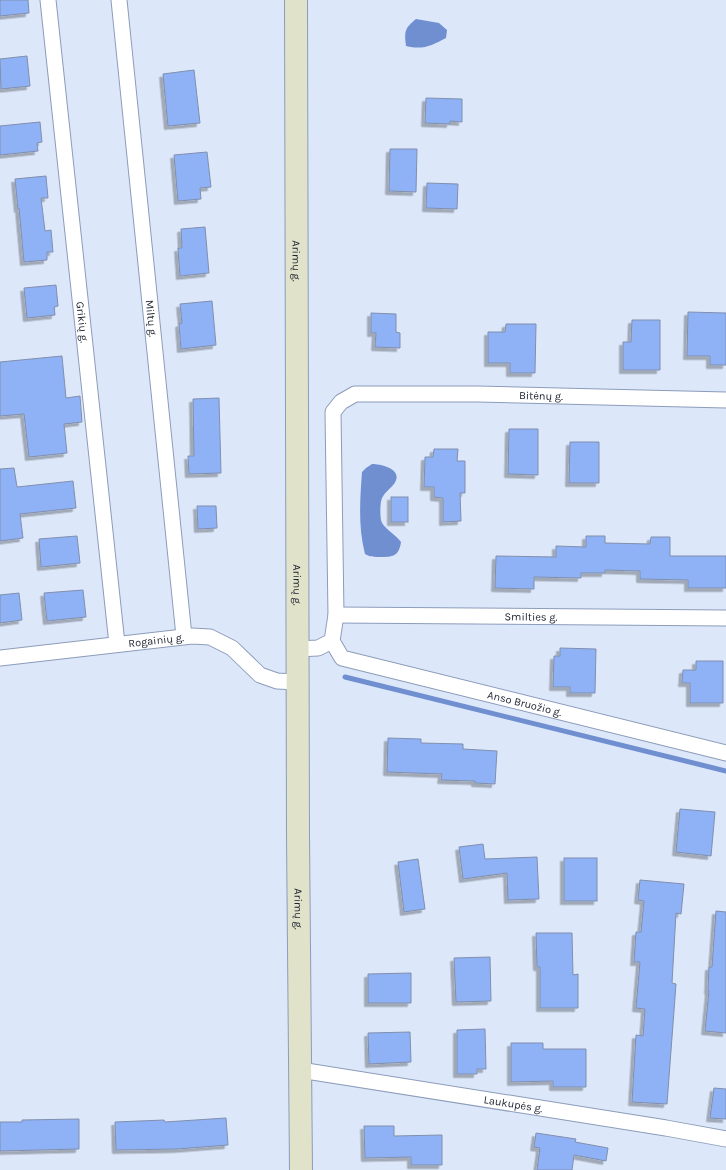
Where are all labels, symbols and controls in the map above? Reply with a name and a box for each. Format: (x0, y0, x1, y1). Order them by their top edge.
street label: Arimų g. (290, 240, 303, 282)
street label: Miltų g. (143, 299, 159, 338)
street label: Grikių g. (73, 301, 91, 343)
street label: Bitėnų g. (519, 389, 563, 403)
street label: Arimų g. (290, 564, 303, 606)
street label: Smilties g. (504, 610, 558, 624)
street label: Rogainių g. (128, 631, 184, 650)
street label: Anso Bruožio g. (486, 688, 563, 719)
street label: Arimų g. (291, 888, 305, 930)
street label: Laukupės g. (483, 1093, 544, 1115)

